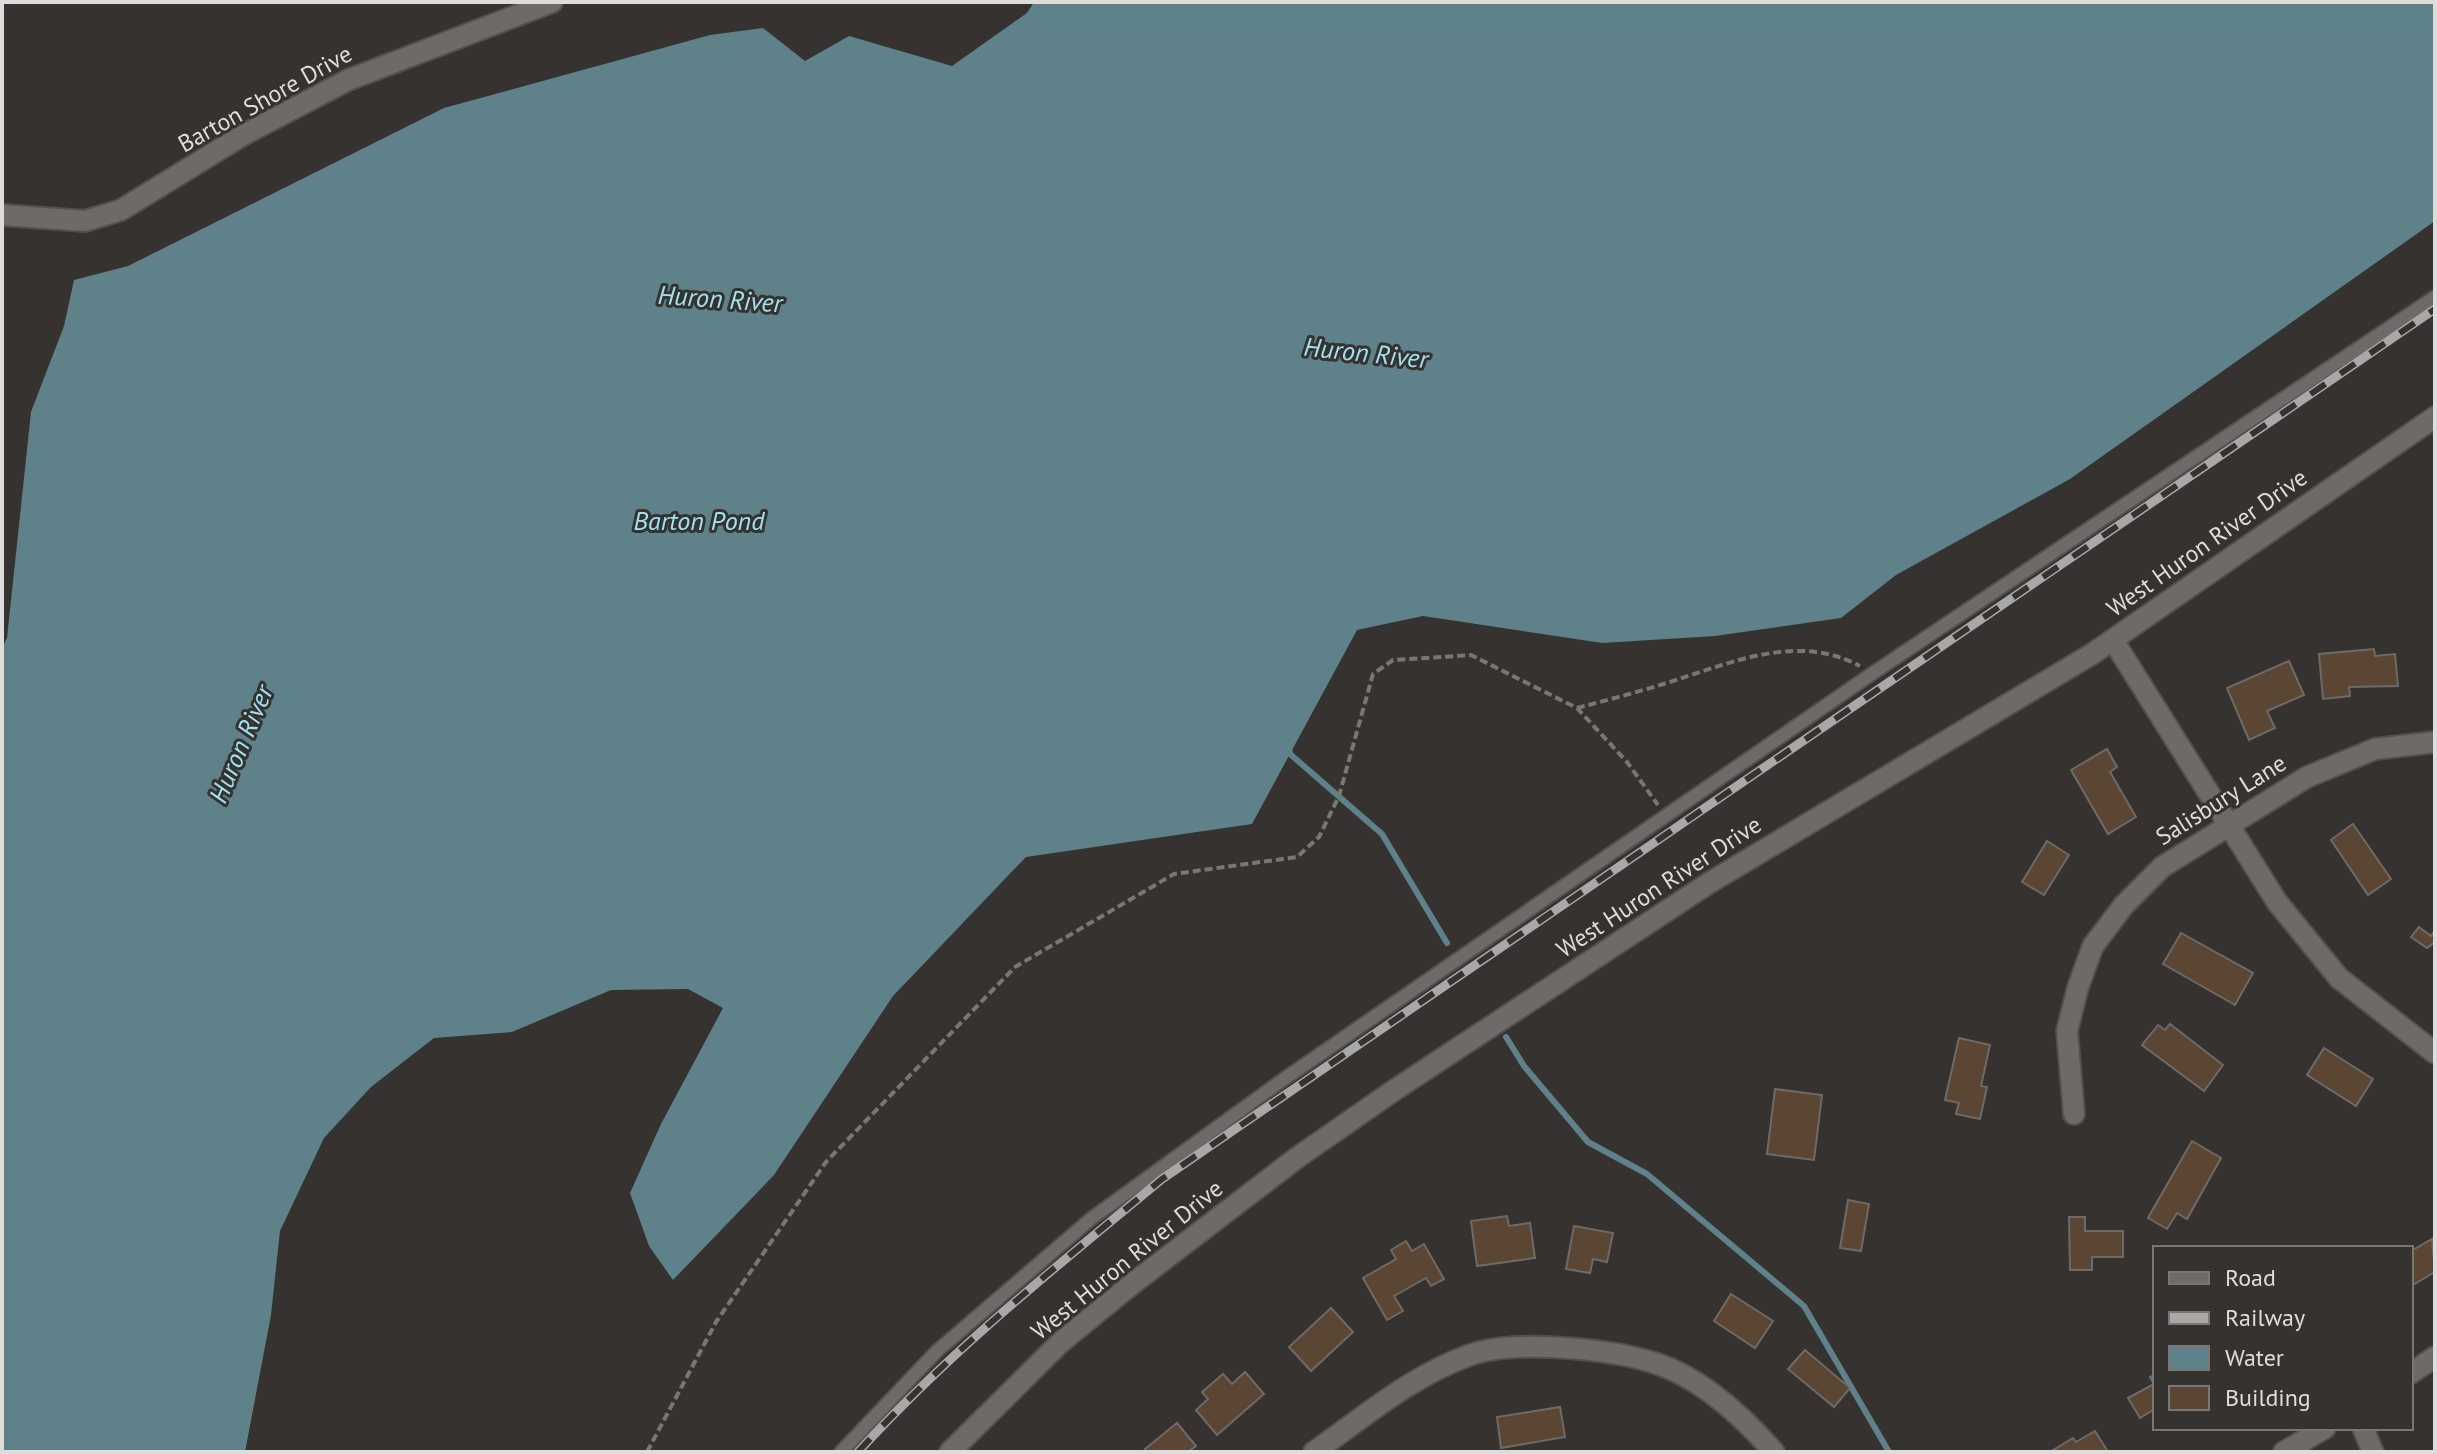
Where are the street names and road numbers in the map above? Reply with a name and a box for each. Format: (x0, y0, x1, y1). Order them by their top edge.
street label: Barton Shore Drive (172, 38, 357, 159)
street label: West Huron River Drive (2100, 462, 2313, 624)
street label: Salisbury Lane (2150, 747, 2292, 852)
street label: West Huron River Drive (1551, 809, 1767, 964)
street label: West Huron River Drive (1024, 1173, 1229, 1347)

